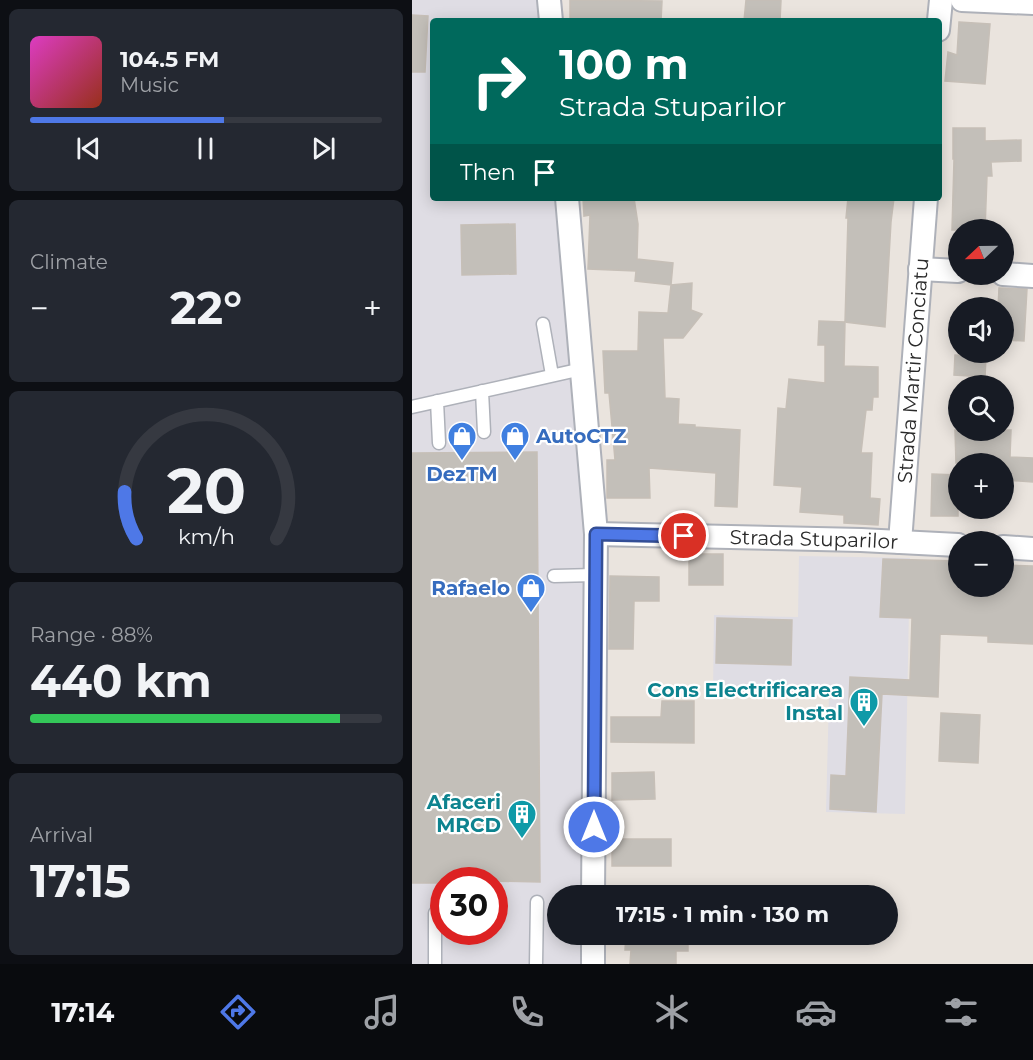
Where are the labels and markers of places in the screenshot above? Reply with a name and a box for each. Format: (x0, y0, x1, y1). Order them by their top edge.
shop icon: DezTM (446, 420, 478, 462)
shop icon: AutoCTZ (499, 420, 531, 462)
place label: AutoCTZ (535, 424, 626, 448)
place label: DezTM (426, 462, 498, 486)
pin (658, 510, 709, 561)
shop icon: Rafaelo (515, 572, 547, 614)
place label: Rafaelo (431, 576, 510, 600)
place label: Cons Electrificarea Instal (647, 678, 843, 725)
building icon: Cons Electrificarea Instal (848, 686, 880, 728)
place label: Afaceri MRCD (426, 790, 501, 837)
building icon: Afaceri MRCD (506, 798, 538, 840)

